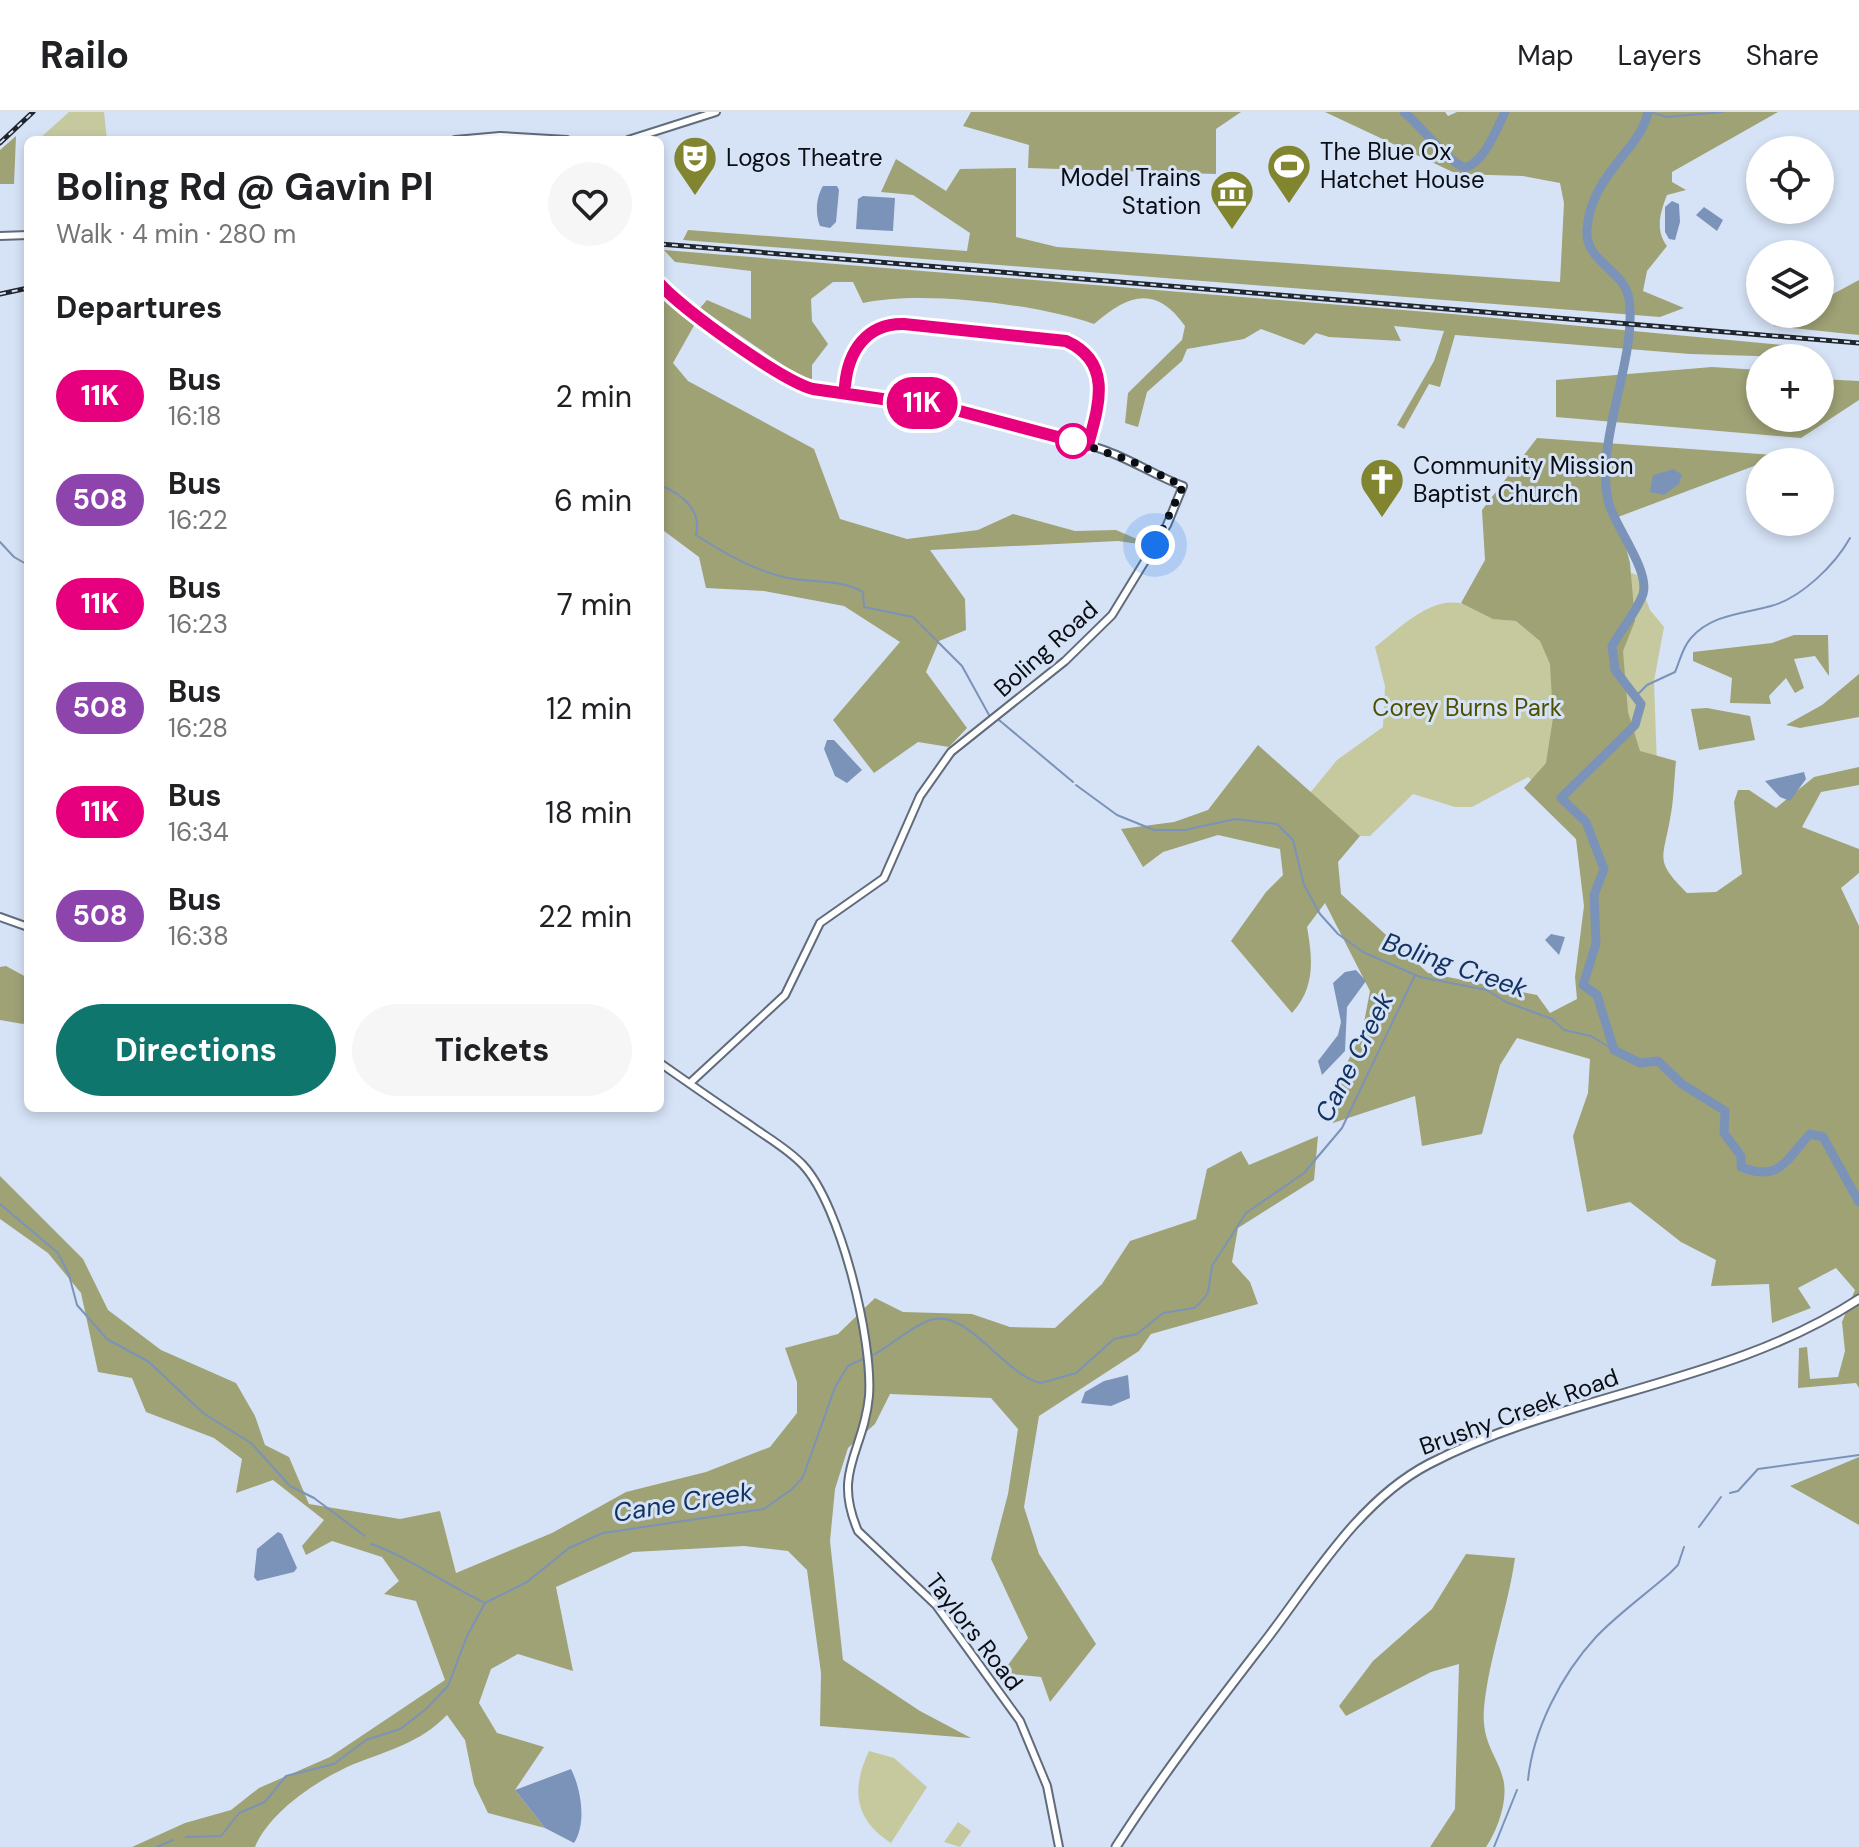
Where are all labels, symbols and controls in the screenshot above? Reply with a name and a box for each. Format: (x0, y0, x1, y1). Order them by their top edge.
text: Railo (40, 30, 129, 80)
text: Map (1517, 37, 1574, 74)
text: Layers (1618, 37, 1702, 74)
text: Share (1746, 37, 1819, 74)
theatre icon: Logos Theatre (671, 134, 719, 197)
place label: The Blue Ox Hatchet House (1320, 136, 1485, 195)
map controls (1746, 136, 1834, 536)
button: locate (1746, 136, 1834, 224)
place label: Logos Theatre (726, 142, 883, 173)
sports icon: The Blue Ox Hatchet House (1265, 142, 1313, 205)
text: Boling Rd @ Gavin Pl (56, 162, 433, 212)
button: heart (548, 162, 632, 246)
place label: Model Trains Station (1061, 162, 1201, 221)
museum icon: Model Trains Station (1208, 168, 1256, 231)
text: Walk · 4 min · 280 m (56, 217, 296, 251)
button: layers (1746, 240, 1834, 328)
text: Departures (56, 288, 222, 327)
button: + (1746, 344, 1834, 432)
text: Bus (168, 360, 222, 399)
text: 11K (81, 377, 119, 414)
text: 2 min (556, 377, 632, 416)
line badge: 11K (876, 377, 968, 429)
text: 11K (903, 384, 941, 421)
text: 16:18 (168, 399, 222, 433)
unlabelled marker (1056, 424, 1090, 458)
button: − (1746, 448, 1834, 536)
place label: Community Mission Baptist Church (1413, 450, 1633, 509)
church icon: Community Mission Baptist Church (1358, 456, 1406, 519)
text: Bus (168, 464, 222, 503)
text: 508 (73, 481, 127, 518)
text: 6 min (554, 481, 632, 520)
text: 16:22 (168, 503, 228, 537)
your location (1135, 525, 1175, 565)
text: Bus (168, 568, 222, 607)
text: 11K (81, 585, 119, 622)
text: 7 min (557, 585, 632, 624)
street label: Boling Road (987, 594, 1104, 703)
text: 16:23 (168, 607, 228, 641)
text: Bus (168, 672, 222, 711)
text: 508 (73, 689, 127, 726)
text: 12 min (546, 689, 632, 728)
park label: Corey Burns Park (1372, 692, 1562, 723)
text: 16:28 (168, 711, 228, 745)
text: Bus (168, 776, 222, 815)
text: 11K (81, 793, 119, 830)
text: 18 min (545, 793, 632, 832)
text: 16:34 (168, 815, 229, 849)
text: Bus (168, 880, 222, 919)
text: 508 (73, 897, 127, 934)
text: 22 min (538, 897, 632, 936)
text: 16:38 (168, 919, 229, 953)
water label: Boling Creek (1378, 924, 1532, 1006)
water label: Cane Creek (1307, 986, 1401, 1128)
button: Directions (56, 1004, 336, 1096)
button: Tickets (352, 1004, 632, 1096)
street label: Brushy Creek Road (1415, 1361, 1623, 1462)
water label: Cane Creek (611, 1474, 756, 1530)
street label: Taylors Road (919, 1567, 1030, 1697)

